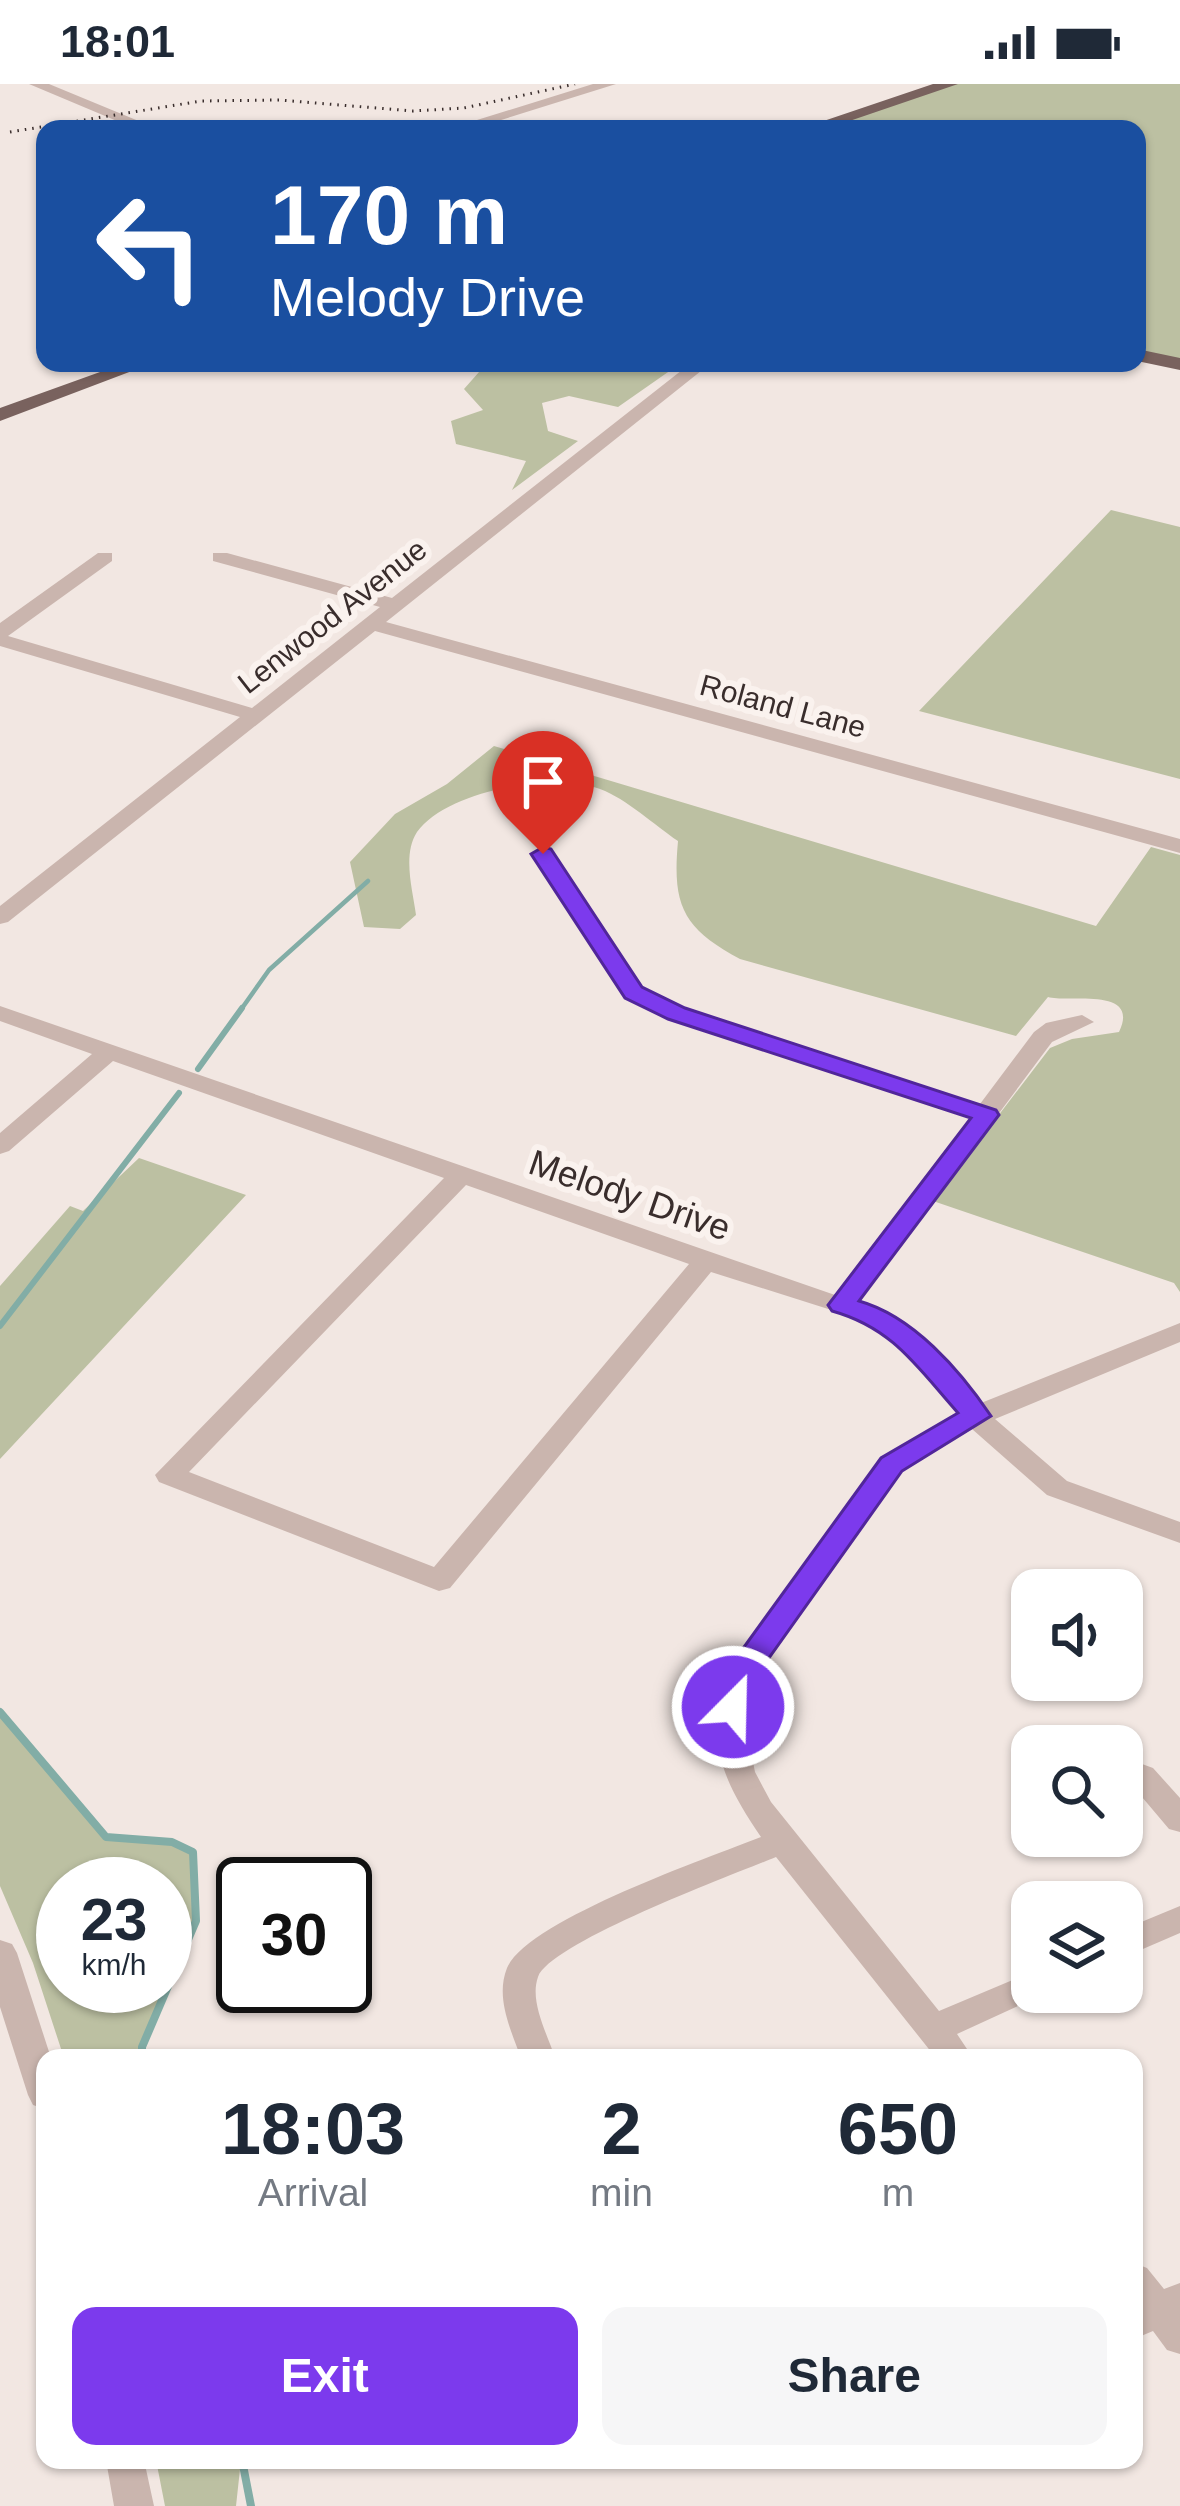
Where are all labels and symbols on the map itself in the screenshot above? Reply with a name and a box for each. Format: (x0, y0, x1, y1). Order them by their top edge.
street label: Lenwood Avenue (231, 532, 433, 700)
street label: Roland Lane (697, 668, 869, 744)
pin (492, 731, 594, 854)
street label: Melody Drive (524, 1141, 736, 1249)
position arrow (670, 1644, 796, 1770)
speed limit sign: 30 (216, 1857, 372, 2013)

